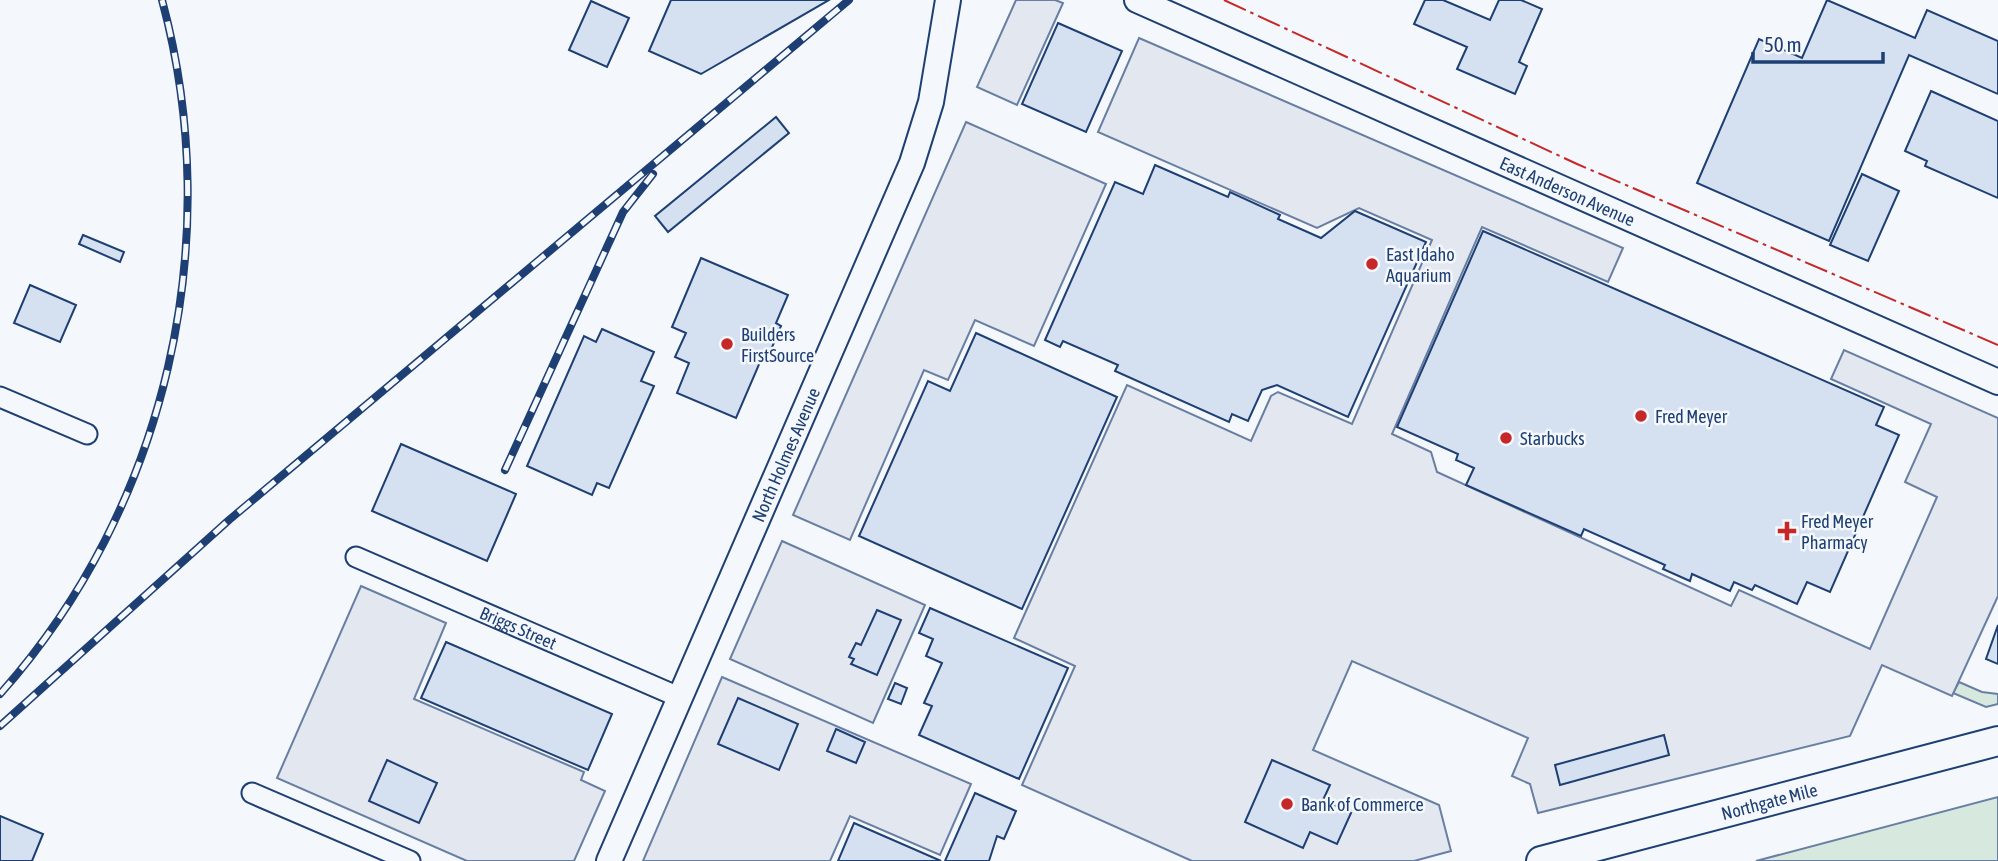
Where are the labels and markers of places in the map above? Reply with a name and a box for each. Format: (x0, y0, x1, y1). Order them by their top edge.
place label: East Idaho Aquarium (1386, 244, 1455, 286)
marker: East Idaho Aquarium (1364, 256, 1380, 272)
place label: Builders FirstSource (741, 324, 814, 366)
marker: Builders FirstSource (719, 336, 735, 352)
place label: Fred Meyer (1655, 406, 1728, 427)
marker: Fred Meyer (1633, 408, 1649, 424)
place label: Starbucks (1520, 428, 1585, 449)
marker: Starbucks (1498, 430, 1514, 446)
place label: Fred Meyer Pharmacy (1801, 511, 1874, 553)
marker: Fred Meyer Pharmacy (1779, 523, 1795, 539)
place label: Bank of Commerce (1301, 794, 1424, 815)
marker: Bank of Commerce (1279, 796, 1295, 812)

